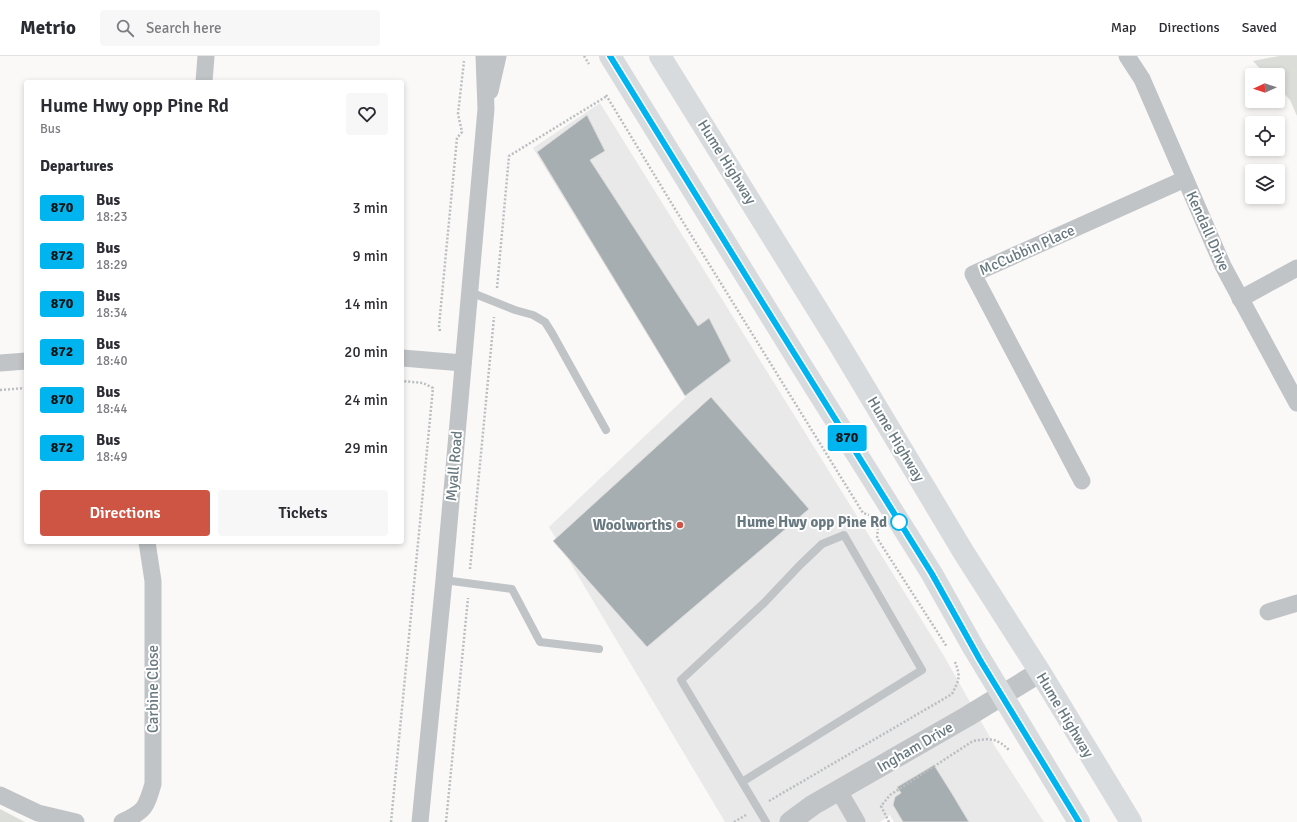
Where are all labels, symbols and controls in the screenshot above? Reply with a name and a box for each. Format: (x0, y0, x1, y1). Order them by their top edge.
search box (100, 10, 380, 46)
text: Metrio (20, 16, 76, 40)
icon: search (114, 17, 136, 39)
text: Search here (146, 19, 222, 37)
text: Map (1111, 19, 1137, 36)
text: Directions (1159, 19, 1220, 36)
text: Saved (1242, 19, 1277, 36)
north arrow (1245, 68, 1285, 108)
map controls (1245, 68, 1285, 204)
button: heart (346, 93, 388, 135)
text: Hume Hwy opp Pine Rd (40, 94, 229, 118)
street label: Hume Highway (694, 116, 760, 208)
button: locate (1245, 116, 1285, 156)
text: Bus (40, 121, 61, 137)
text: Departures (40, 157, 113, 175)
button: layers (1245, 164, 1285, 204)
street label: Kendall Drive (1182, 188, 1234, 274)
text: Bus (96, 191, 120, 209)
text: 870 (51, 199, 73, 216)
text: 3 min (352, 199, 388, 217)
text: 18:23 (96, 209, 128, 225)
street label: McCubbin Place (976, 221, 1078, 279)
text: Bus (96, 239, 120, 257)
text: 872 (51, 247, 73, 264)
text: 9 min (352, 247, 388, 265)
text: 18:29 (96, 257, 128, 273)
text: Bus (96, 287, 120, 305)
text: 870 (51, 295, 73, 312)
text: 14 min (344, 295, 388, 313)
text: 18:34 (96, 305, 128, 321)
text: Bus (96, 335, 120, 353)
text: 872 (51, 343, 73, 360)
text: 20 min (344, 343, 388, 361)
text: 18:40 (96, 353, 128, 369)
text: Bus (96, 383, 120, 401)
text: 870 (51, 391, 73, 408)
text: 24 min (344, 391, 388, 409)
street label: Hume Highway (863, 393, 929, 485)
text: 18:44 (96, 401, 128, 417)
line badge: 870 (824, 425, 870, 451)
text: 870 (836, 429, 858, 446)
street label: Myall Road (442, 430, 466, 502)
text: Bus (96, 431, 120, 449)
text: 872 (51, 439, 73, 456)
text: 29 min (344, 439, 388, 457)
text: 18:49 (96, 449, 128, 465)
button: Directions (40, 490, 210, 536)
button: Tickets (218, 490, 388, 536)
place label: Hume Hwy opp Pine Rd (737, 513, 887, 531)
marker: Hume Hwy opp Pine Rd (890, 513, 908, 531)
place label: Woolworths (593, 516, 672, 534)
marker: Woolworths (675, 520, 685, 530)
street label: Carbine Close (144, 645, 162, 733)
street label: Hume Highway (1032, 669, 1098, 761)
street label: Ingham Drive (874, 718, 956, 776)

